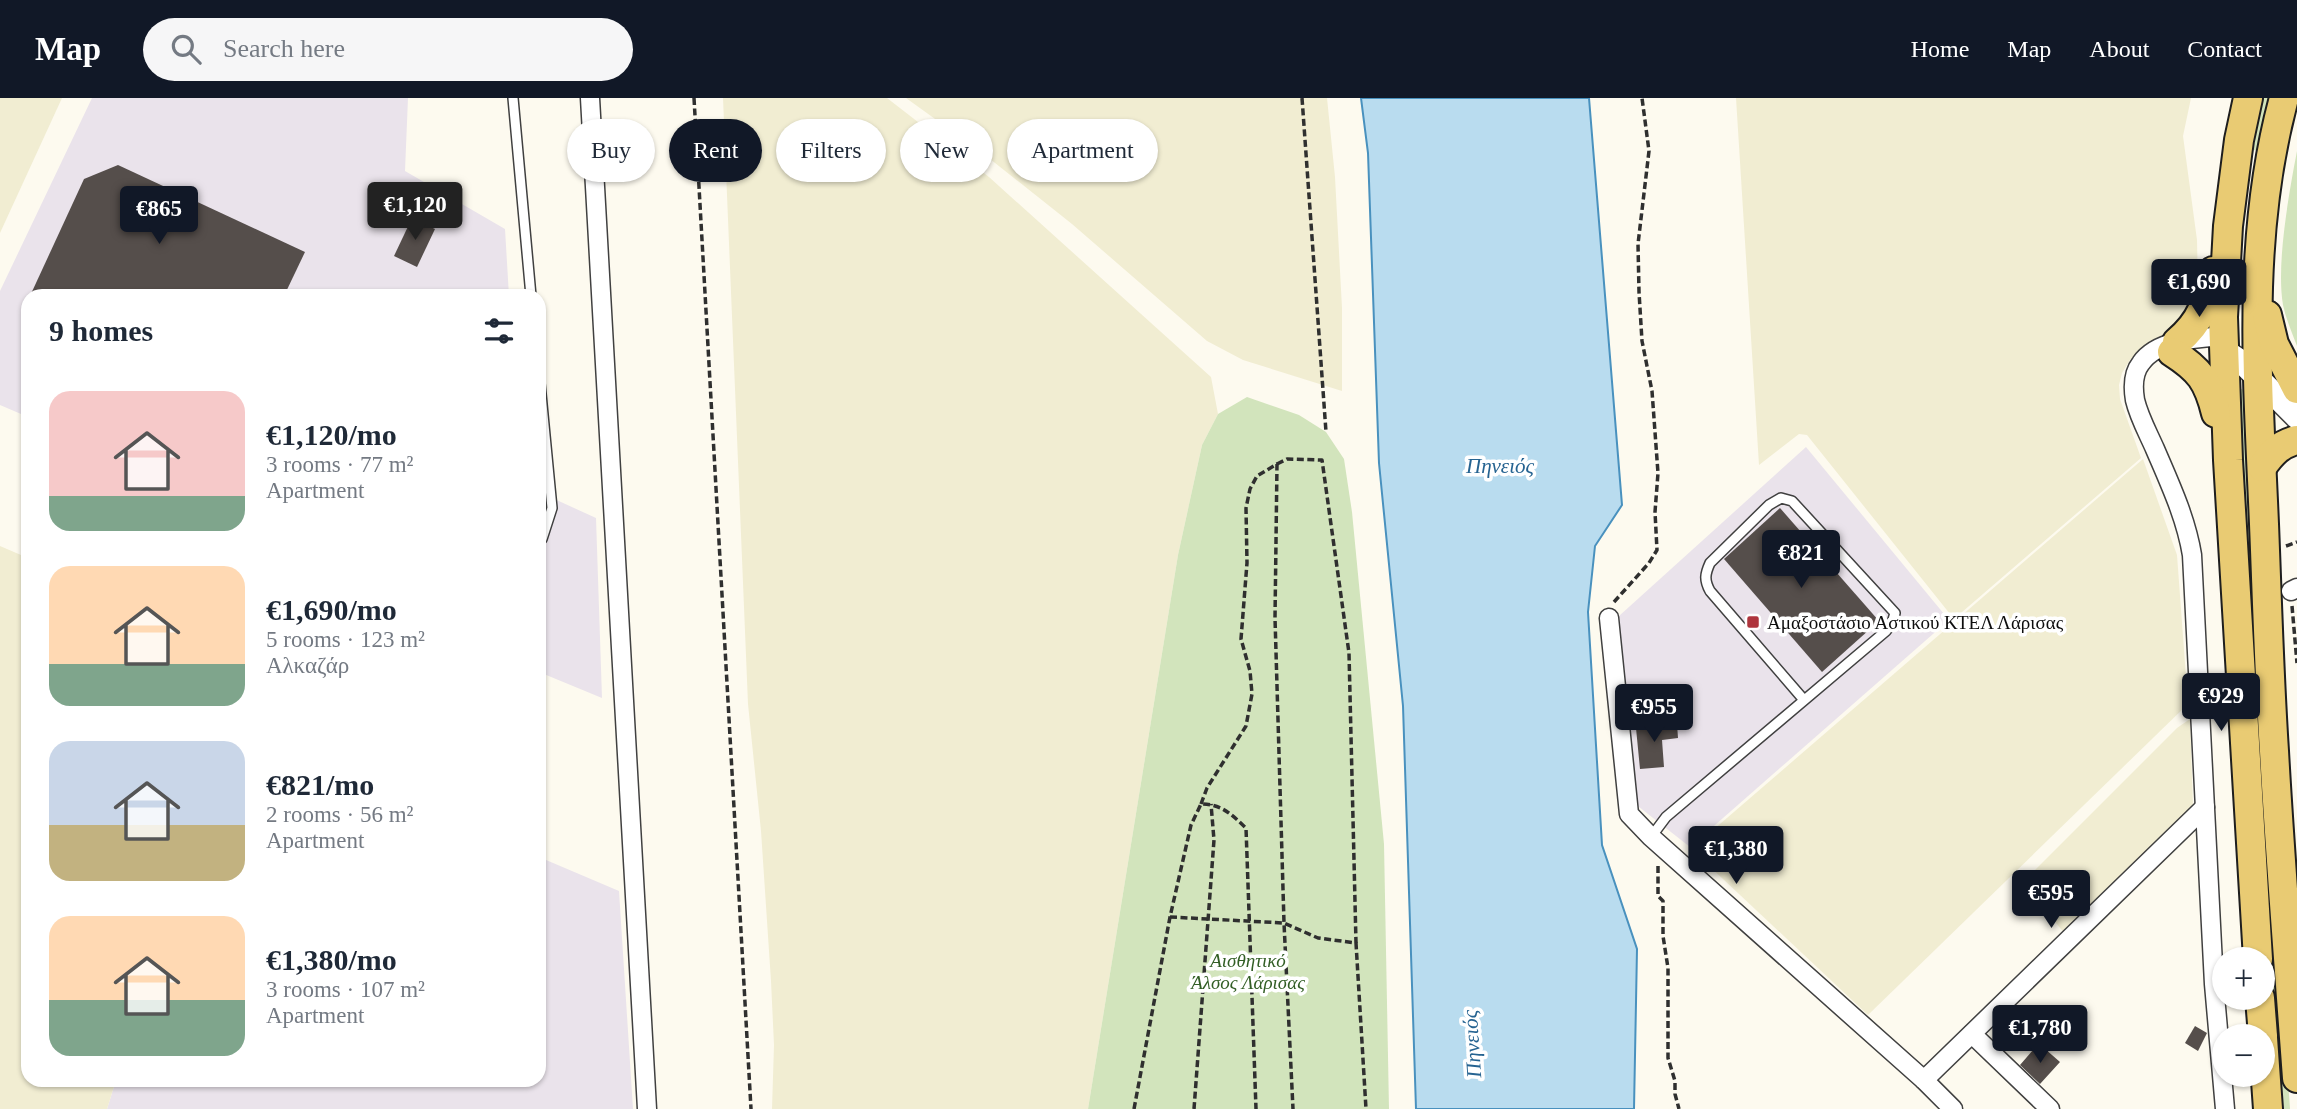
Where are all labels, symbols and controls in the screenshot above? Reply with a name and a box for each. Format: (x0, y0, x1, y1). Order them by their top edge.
search box (143, 18, 633, 81)
icon: search (167, 30, 205, 68)
text: Map (35, 31, 101, 67)
text: Search here (223, 34, 345, 63)
text: Home (1911, 36, 1969, 62)
text: Map (2007, 36, 2051, 62)
text: About (2089, 36, 2149, 62)
text: Contact (2187, 36, 2262, 62)
chip: Buy (567, 119, 655, 182)
chip: Rent (669, 119, 762, 182)
chip: Filters (776, 119, 886, 182)
chip: New (900, 119, 993, 182)
chip: Apartment (1007, 119, 1158, 182)
pin: €1,120 (358, 183, 472, 242)
pin: €865 (118, 186, 200, 246)
text: €1,120 (383, 192, 447, 217)
text: €865 (136, 196, 182, 221)
pin: €1,690 (2142, 260, 2256, 319)
text: €1,690 (2167, 269, 2231, 294)
icon: filters (480, 312, 518, 350)
text: 9 homes (49, 314, 153, 347)
text: €1,120/mo (266, 418, 397, 451)
icon: home (105, 419, 189, 503)
text: 3 rooms · 77 m² (266, 452, 413, 477)
water label: Πηνειός (1465, 454, 1534, 478)
text: Apartment (266, 478, 364, 503)
pin: €821 (1760, 531, 1842, 590)
text: €821 (1778, 540, 1824, 565)
text: €1,690/mo (266, 593, 397, 626)
icon: home (105, 594, 189, 678)
place label: Αμαξοστάσιο Αστικού ΚΤΕΛ Λάρισας (1767, 612, 2064, 633)
marker: Αμαξοστάσιο Αστικού ΚΤΕΛ Λάρισας (1745, 614, 1761, 630)
text: 5 rooms · 123 m² (266, 627, 425, 652)
text: Αλκαζάρ (266, 653, 349, 678)
pin: €929 (2180, 674, 2262, 733)
text: €929 (2198, 683, 2244, 708)
pin: €955 (1613, 684, 1695, 744)
text: €955 (1631, 694, 1677, 719)
text: €821/mo (266, 768, 374, 801)
icon: home (105, 769, 189, 853)
text: 2 rooms · 56 m² (266, 802, 413, 827)
pin: €1,380 (1679, 826, 1793, 886)
text: Apartment (266, 828, 364, 853)
text: €1,380 (1704, 836, 1768, 861)
pin: €595 (2010, 870, 2092, 930)
text: €595 (2028, 880, 2074, 905)
text: €1,380/mo (266, 943, 397, 976)
icon: home (105, 944, 189, 1028)
map controls (2212, 947, 2275, 1087)
button: + (2212, 947, 2275, 1010)
park label: Αισθητικό Άλσος Λάρισας (1189, 950, 1305, 993)
text: 3 rooms · 107 m² (266, 977, 425, 1002)
text: Apartment (266, 1003, 364, 1028)
pin: €1,780 (1983, 1006, 2097, 1065)
water label: Πηνειός (1458, 1009, 1486, 1080)
text: €1,780 (2008, 1015, 2072, 1040)
button: − (2212, 1024, 2275, 1087)

